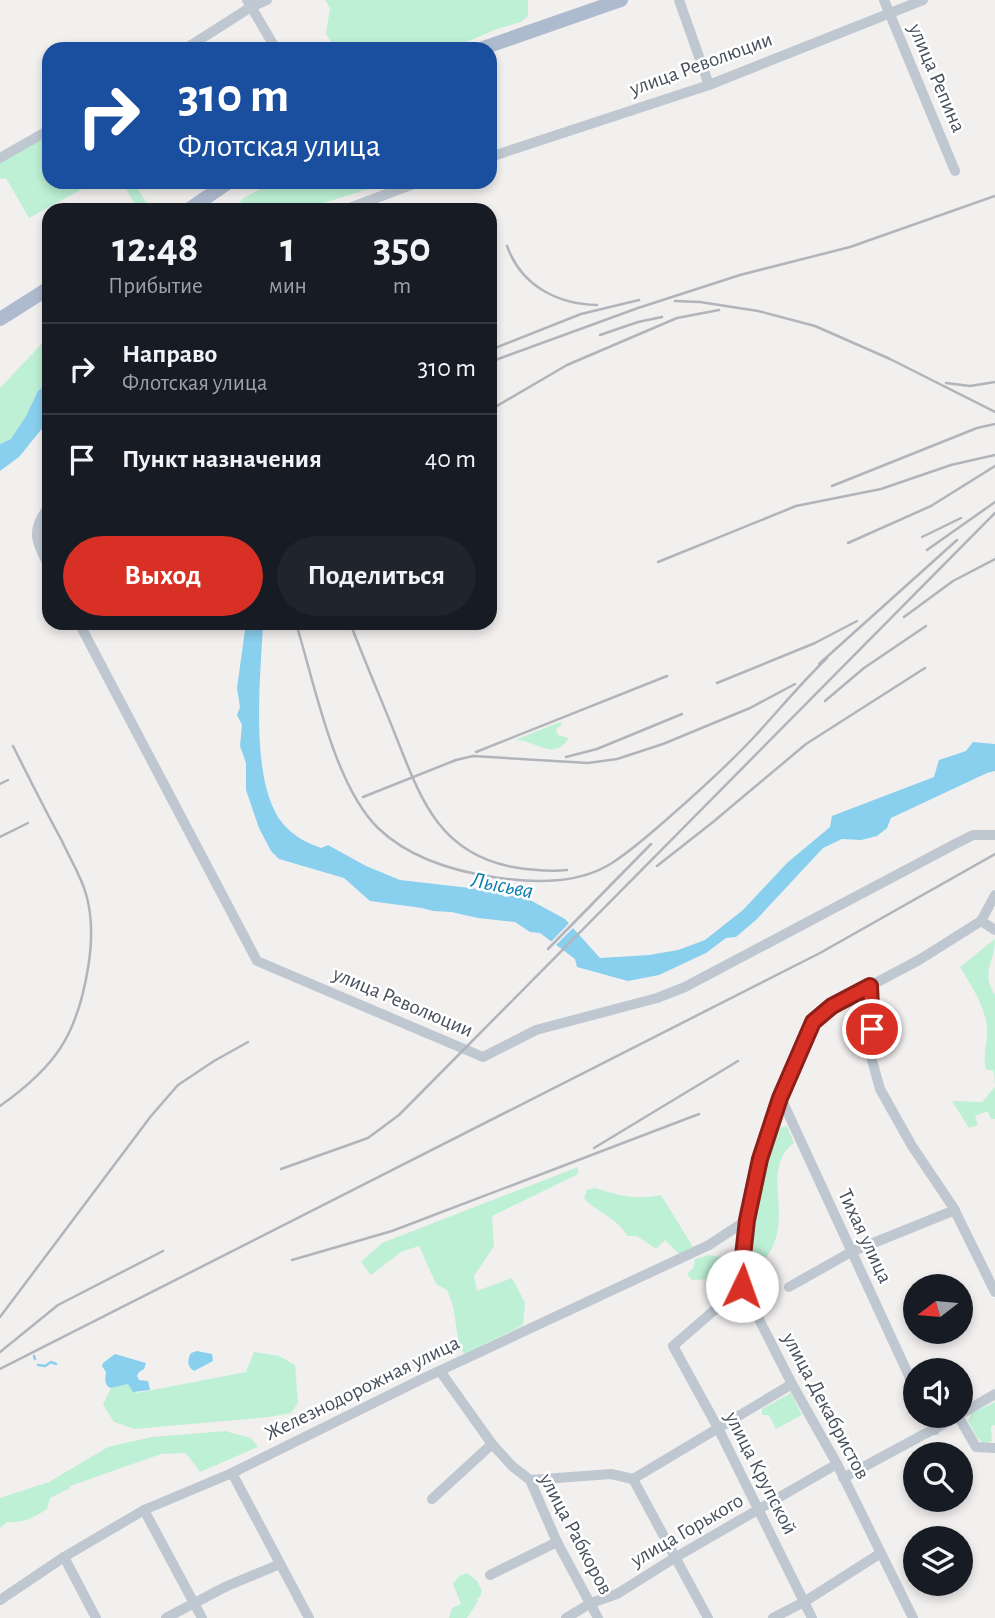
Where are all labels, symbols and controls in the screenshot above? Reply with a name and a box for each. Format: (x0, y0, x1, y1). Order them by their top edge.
street label: улица Репина (904, 20, 969, 136)
street label: улица Революции (626, 29, 775, 100)
icon: right (63, 70, 154, 161)
text: 310 m (178, 72, 289, 121)
text: Флотская улица (178, 130, 381, 162)
text: 12:48 (112, 227, 199, 269)
text: 1 (280, 227, 295, 269)
text: 350 (373, 227, 431, 269)
text: Прибытие (108, 275, 203, 298)
text: мин (269, 275, 307, 298)
text: m (393, 275, 411, 298)
text: Направо (122, 341, 217, 367)
icon: right (63, 350, 101, 388)
text: 310 m (418, 355, 476, 381)
text: Флотская улица (122, 372, 268, 395)
icon: arrive (63, 441, 101, 479)
text: Пункт назначения (122, 446, 322, 472)
text: 40 m (425, 446, 476, 472)
button: Выход (63, 536, 263, 616)
button: Поделиться (277, 536, 476, 616)
water label: Лысьва (468, 868, 535, 903)
street label: улица Революции (329, 963, 476, 1041)
pin (842, 999, 902, 1059)
icon: arrive (853, 1010, 891, 1048)
street label: Тихая улица (834, 1186, 896, 1287)
position arrow (705, 1249, 779, 1323)
north arrow (903, 1274, 973, 1344)
map controls (903, 1274, 973, 1596)
street label: улица Декабристов (778, 1328, 873, 1483)
street label: Железнодорожная улица (261, 1331, 463, 1444)
button: sound (903, 1358, 973, 1428)
street label: улица Крупской (721, 1407, 801, 1538)
button: search (903, 1442, 973, 1512)
street label: улица Рабкоров (535, 1469, 617, 1598)
street label: улица Горького (626, 1489, 747, 1571)
button: layers (903, 1526, 973, 1596)

